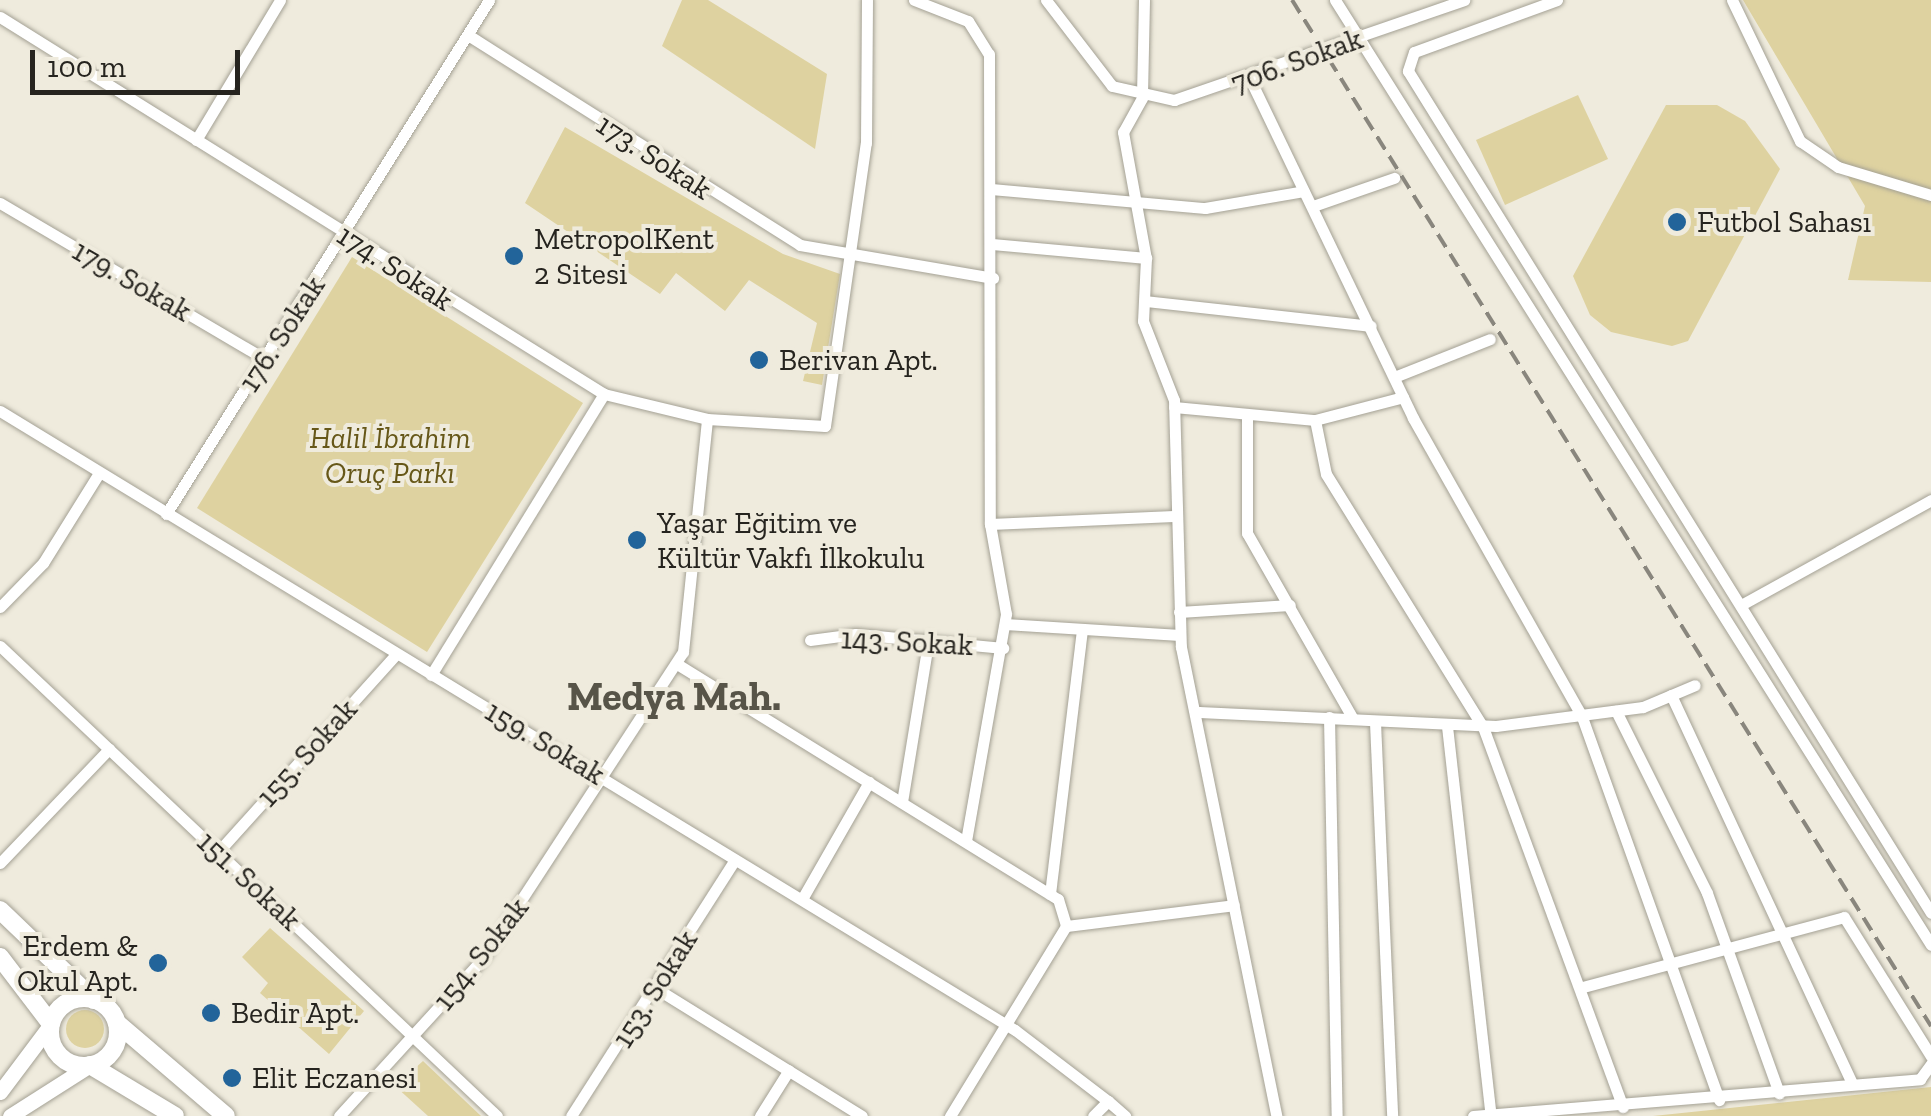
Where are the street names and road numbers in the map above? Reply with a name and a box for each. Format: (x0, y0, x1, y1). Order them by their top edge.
street label: 706. Sokak (1226, 21, 1368, 101)
street label: 173. Sokak (590, 106, 718, 208)
street label: 174. Sokak (330, 217, 460, 319)
street label: 179. Sokak (66, 233, 198, 329)
street label: 176. Sokak (231, 269, 333, 399)
street label: 143. Sokak (840, 621, 974, 663)
street label: 155. Sokak (249, 692, 365, 814)
street label: 159. Sokak (479, 693, 611, 793)
street label: 151. Sokak (190, 824, 308, 938)
street label: 154. Sokak (426, 890, 536, 1018)
street label: 153. Sokak (605, 924, 705, 1054)

